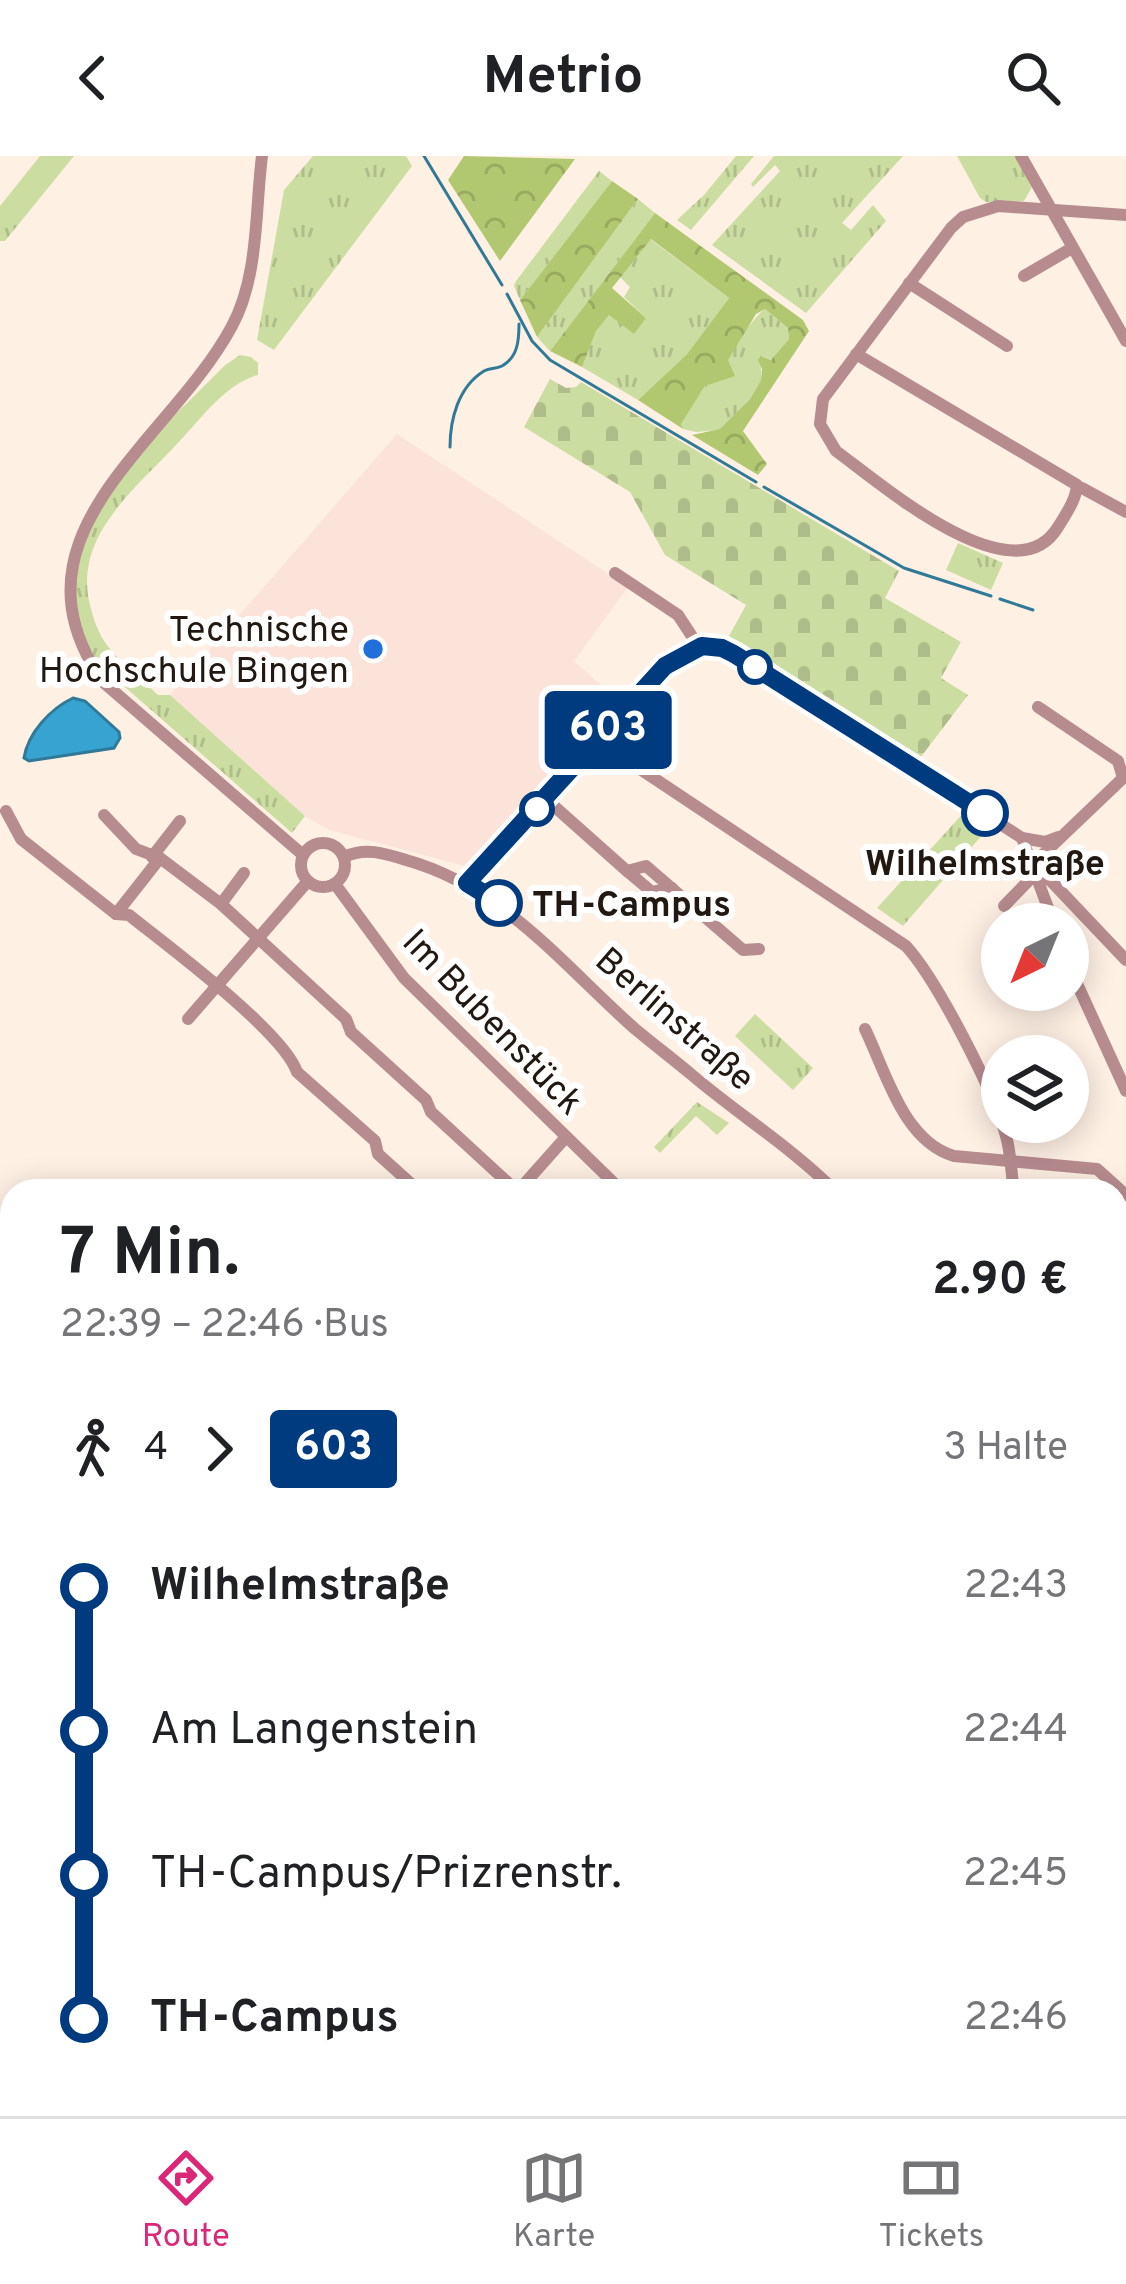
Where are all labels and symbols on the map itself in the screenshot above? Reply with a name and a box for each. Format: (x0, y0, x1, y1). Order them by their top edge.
place label: Technische Hochschule Bingen (39, 609, 349, 696)
marker: Technische Hochschule Bingen (360, 636, 386, 662)
unlabelled marker (739, 651, 771, 683)
line badge: 603 (539, 691, 677, 769)
marker: Wilhelmstraße (963, 791, 1007, 835)
unlabelled marker (521, 793, 553, 825)
place label: Wilhelmstraße (865, 843, 1105, 889)
marker: TH-Campus (477, 881, 521, 925)
place label: TH-Campus (532, 884, 731, 930)
north arrow (981, 903, 1089, 1011)
street label: Im Bubenstück (391, 921, 591, 1127)
street label: Berlinstraße (584, 939, 763, 1103)

